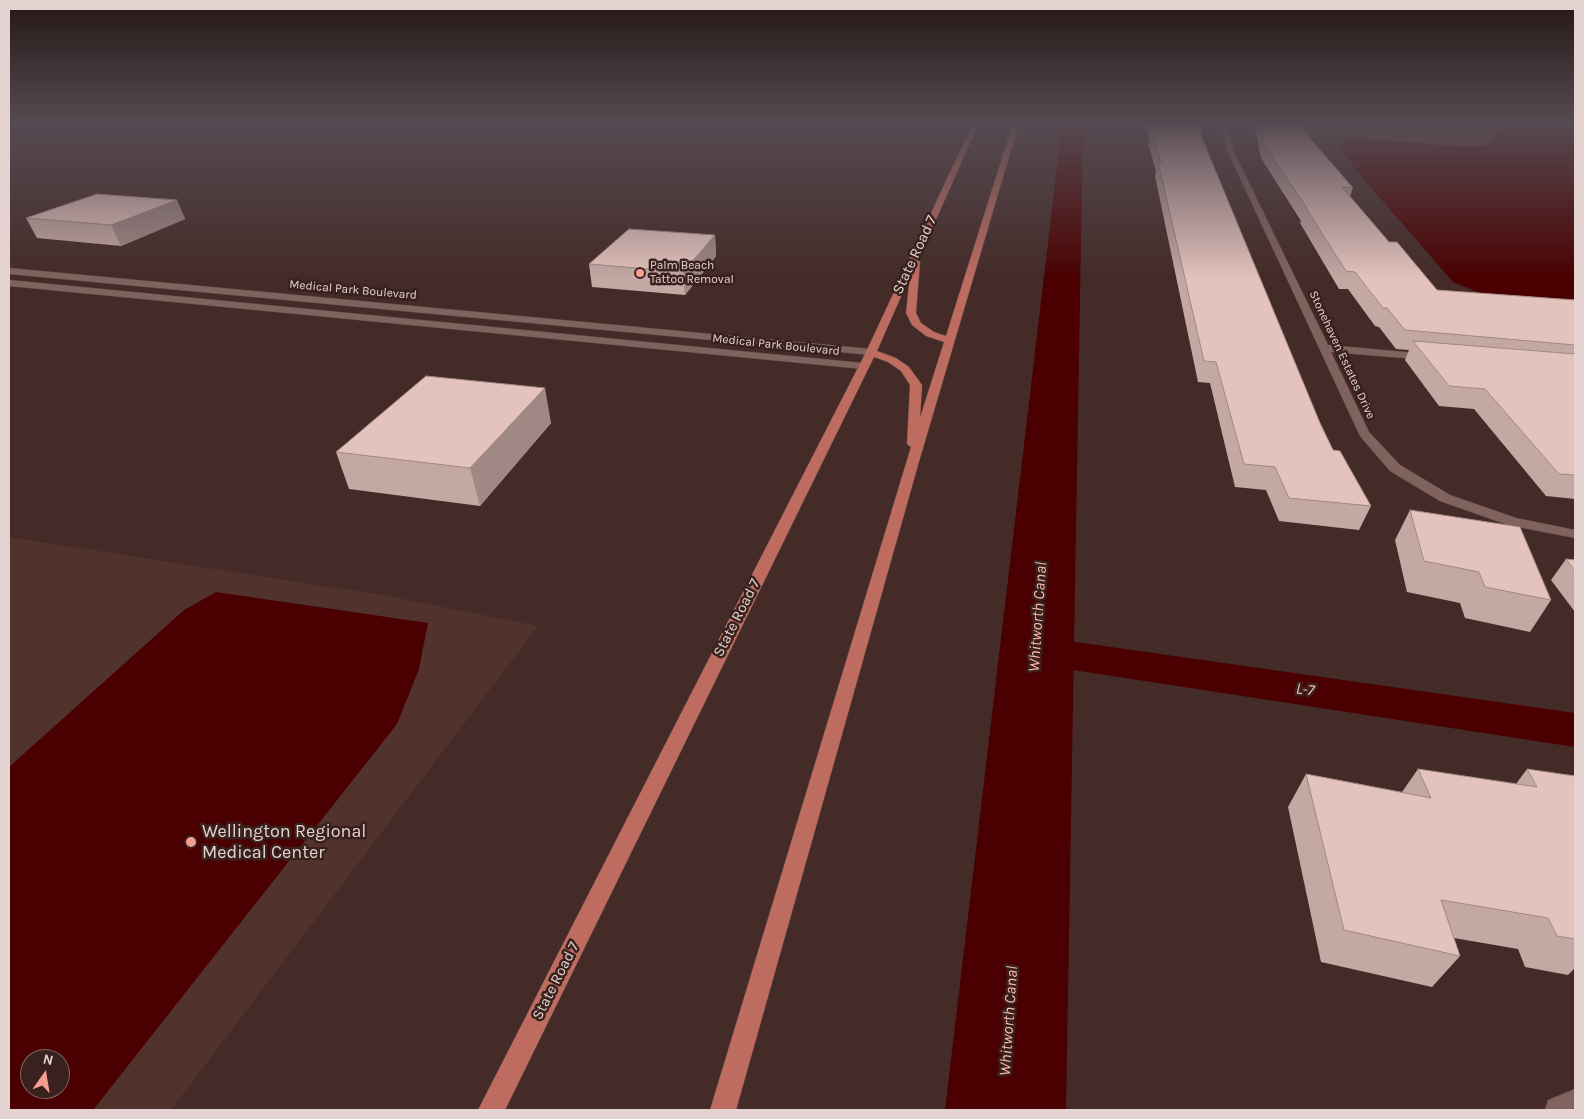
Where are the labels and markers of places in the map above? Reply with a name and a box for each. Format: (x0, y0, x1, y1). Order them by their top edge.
place label: Palm Beach Tattoo Removal (650, 259, 734, 287)
marker: Palm Beach Tattoo Removal (634, 267, 646, 279)
place label: Wellington Regional Medical Center (202, 821, 366, 864)
marker: Wellington Regional Medical Center (184, 835, 198, 849)

